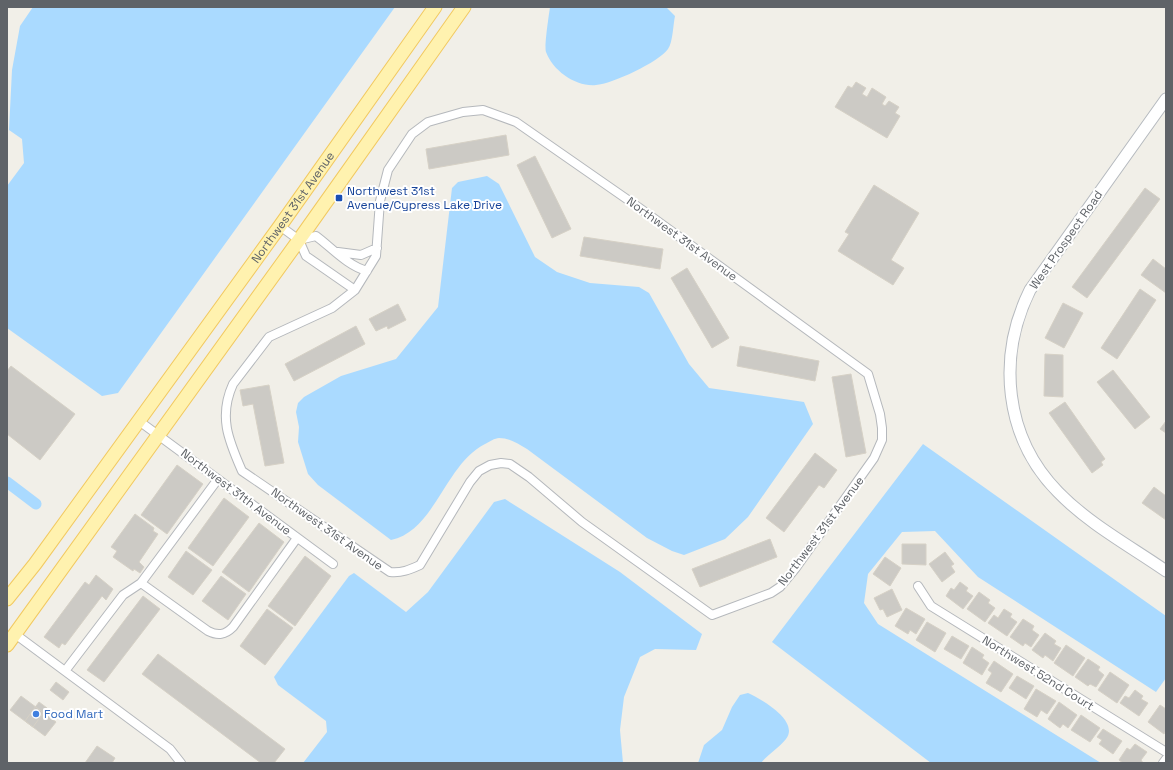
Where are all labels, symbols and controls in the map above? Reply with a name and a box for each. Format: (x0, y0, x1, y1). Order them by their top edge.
street label: Northwest 31st Avenue (248, 148, 338, 266)
place label: Northwest 31st Avenue/Cypress Lake Drive (347, 183, 502, 213)
street label: West Prospect Road (1026, 187, 1106, 293)
marker: Northwest 31st Avenue/Cypress Lake Drive (334, 193, 344, 203)
street label: Northwest 31st Avenue (623, 193, 741, 285)
street label: Northwest 31th Avenue (178, 445, 294, 539)
street label: Northwest 31st Avenue (775, 473, 867, 589)
street label: Northwest 31st Avenue (268, 484, 386, 574)
street label: Northwest 52nd Court (979, 632, 1097, 714)
place label: Food Mart (44, 706, 103, 722)
marker: Food Mart (31, 709, 41, 719)

